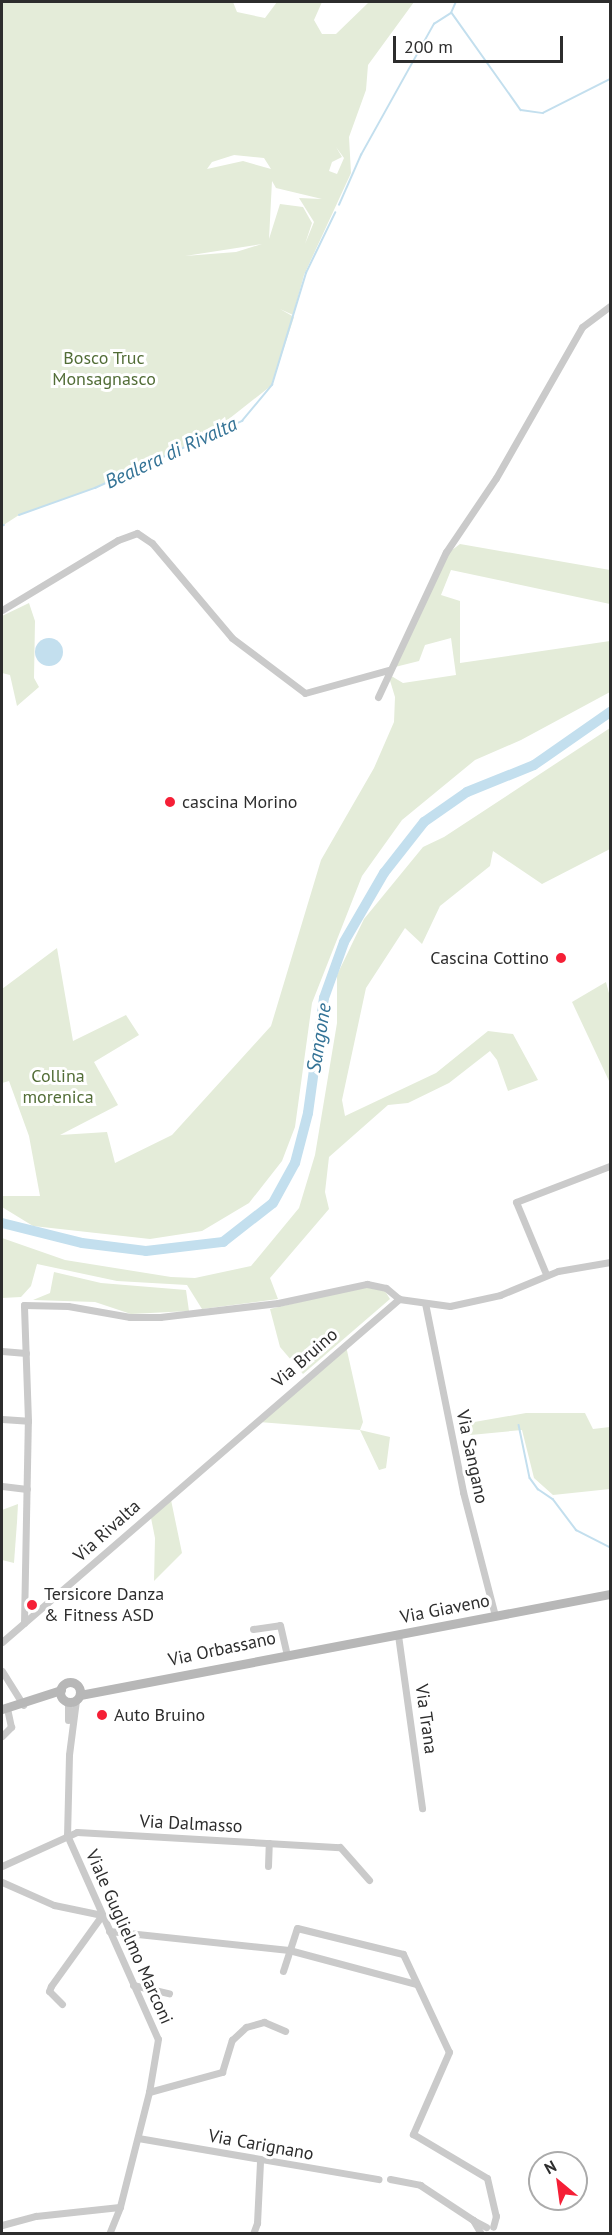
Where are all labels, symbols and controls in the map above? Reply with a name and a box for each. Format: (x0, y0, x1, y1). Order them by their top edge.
scale bar (396, 24, 566, 62)
text: 200 m (404, 35, 453, 58)
park label: Bosco Truc Monsagnasco (52, 348, 156, 391)
water label: Bealera di Rivalta (101, 412, 241, 494)
place label: cascina Morino (182, 791, 297, 813)
marker: cascina Morino (163, 795, 177, 809)
place label: Cascina Cottino (430, 947, 549, 969)
marker: Cascina Cottino (554, 951, 568, 965)
water label: Sangone (302, 1002, 336, 1074)
park label: Collina morenica (22, 1066, 94, 1108)
street label: Via Bruino (268, 1324, 342, 1392)
street label: Via Sangano (452, 1408, 492, 1506)
street label: Via Rivalta (69, 1495, 145, 1567)
place label: Tersicore Danza & Fitness ASD (44, 1584, 164, 1626)
street label: Via Giaveno (398, 1590, 492, 1628)
marker: Tersicore Danza & Fitness ASD (25, 1598, 39, 1612)
street label: Via Orbassano (166, 1627, 278, 1671)
street label: Via Trana (410, 1682, 442, 1756)
place label: Auto Bruino (114, 1704, 205, 1726)
marker: Auto Bruino (95, 1708, 109, 1722)
street label: Via Dalmasso (139, 1811, 243, 1837)
street label: Viale Guglielmo Marconi (81, 1847, 177, 2027)
street label: Via Carignano (207, 2125, 315, 2165)
north arrow (528, 2151, 588, 2211)
text: N (541, 2156, 560, 2178)

